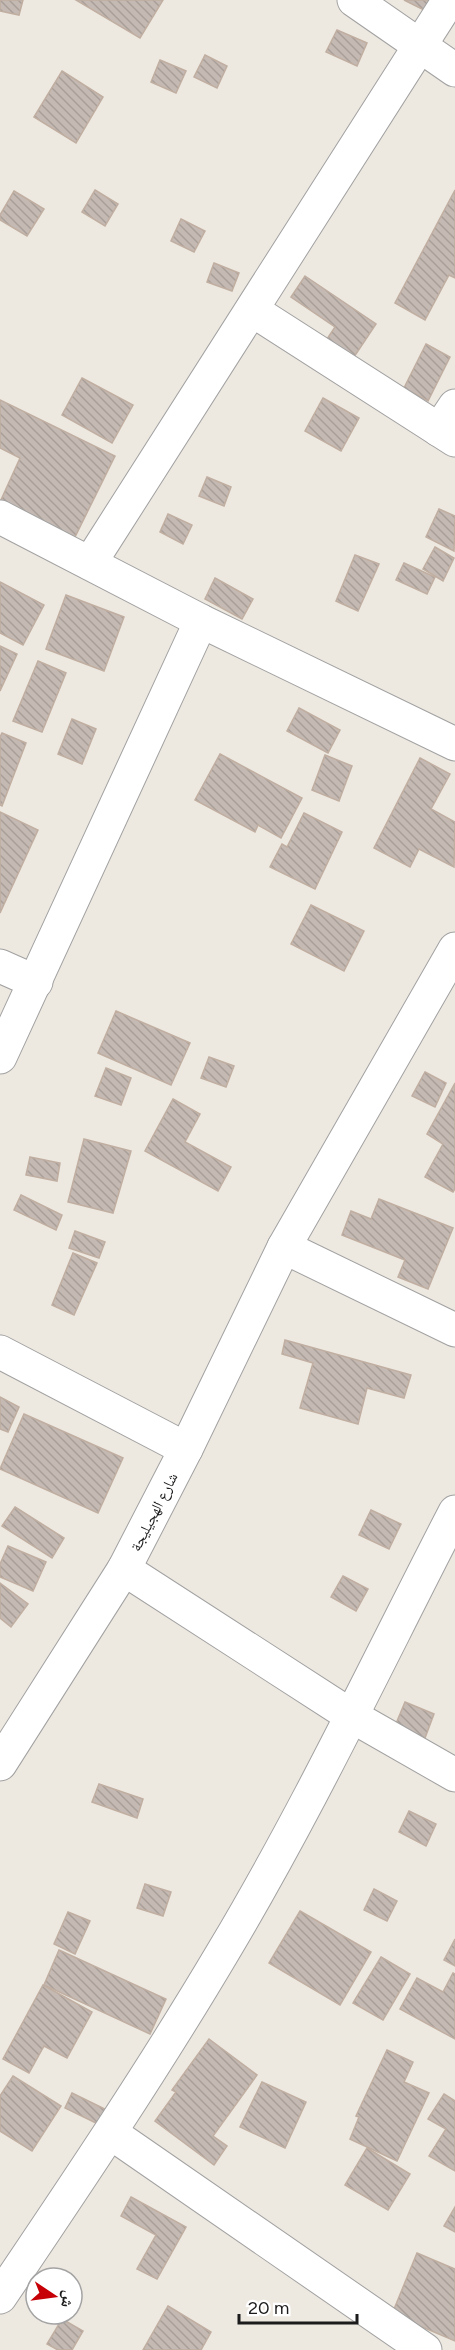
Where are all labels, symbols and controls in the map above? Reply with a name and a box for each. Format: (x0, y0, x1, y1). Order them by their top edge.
street label: شارع الهجيليجة (126, 1470, 182, 1555)
north arrow (24, 2266, 84, 2326)
scale bar (239, 2287, 358, 2325)
text: ش (57, 2289, 79, 2310)
text: 20 m (248, 2297, 289, 2319)

